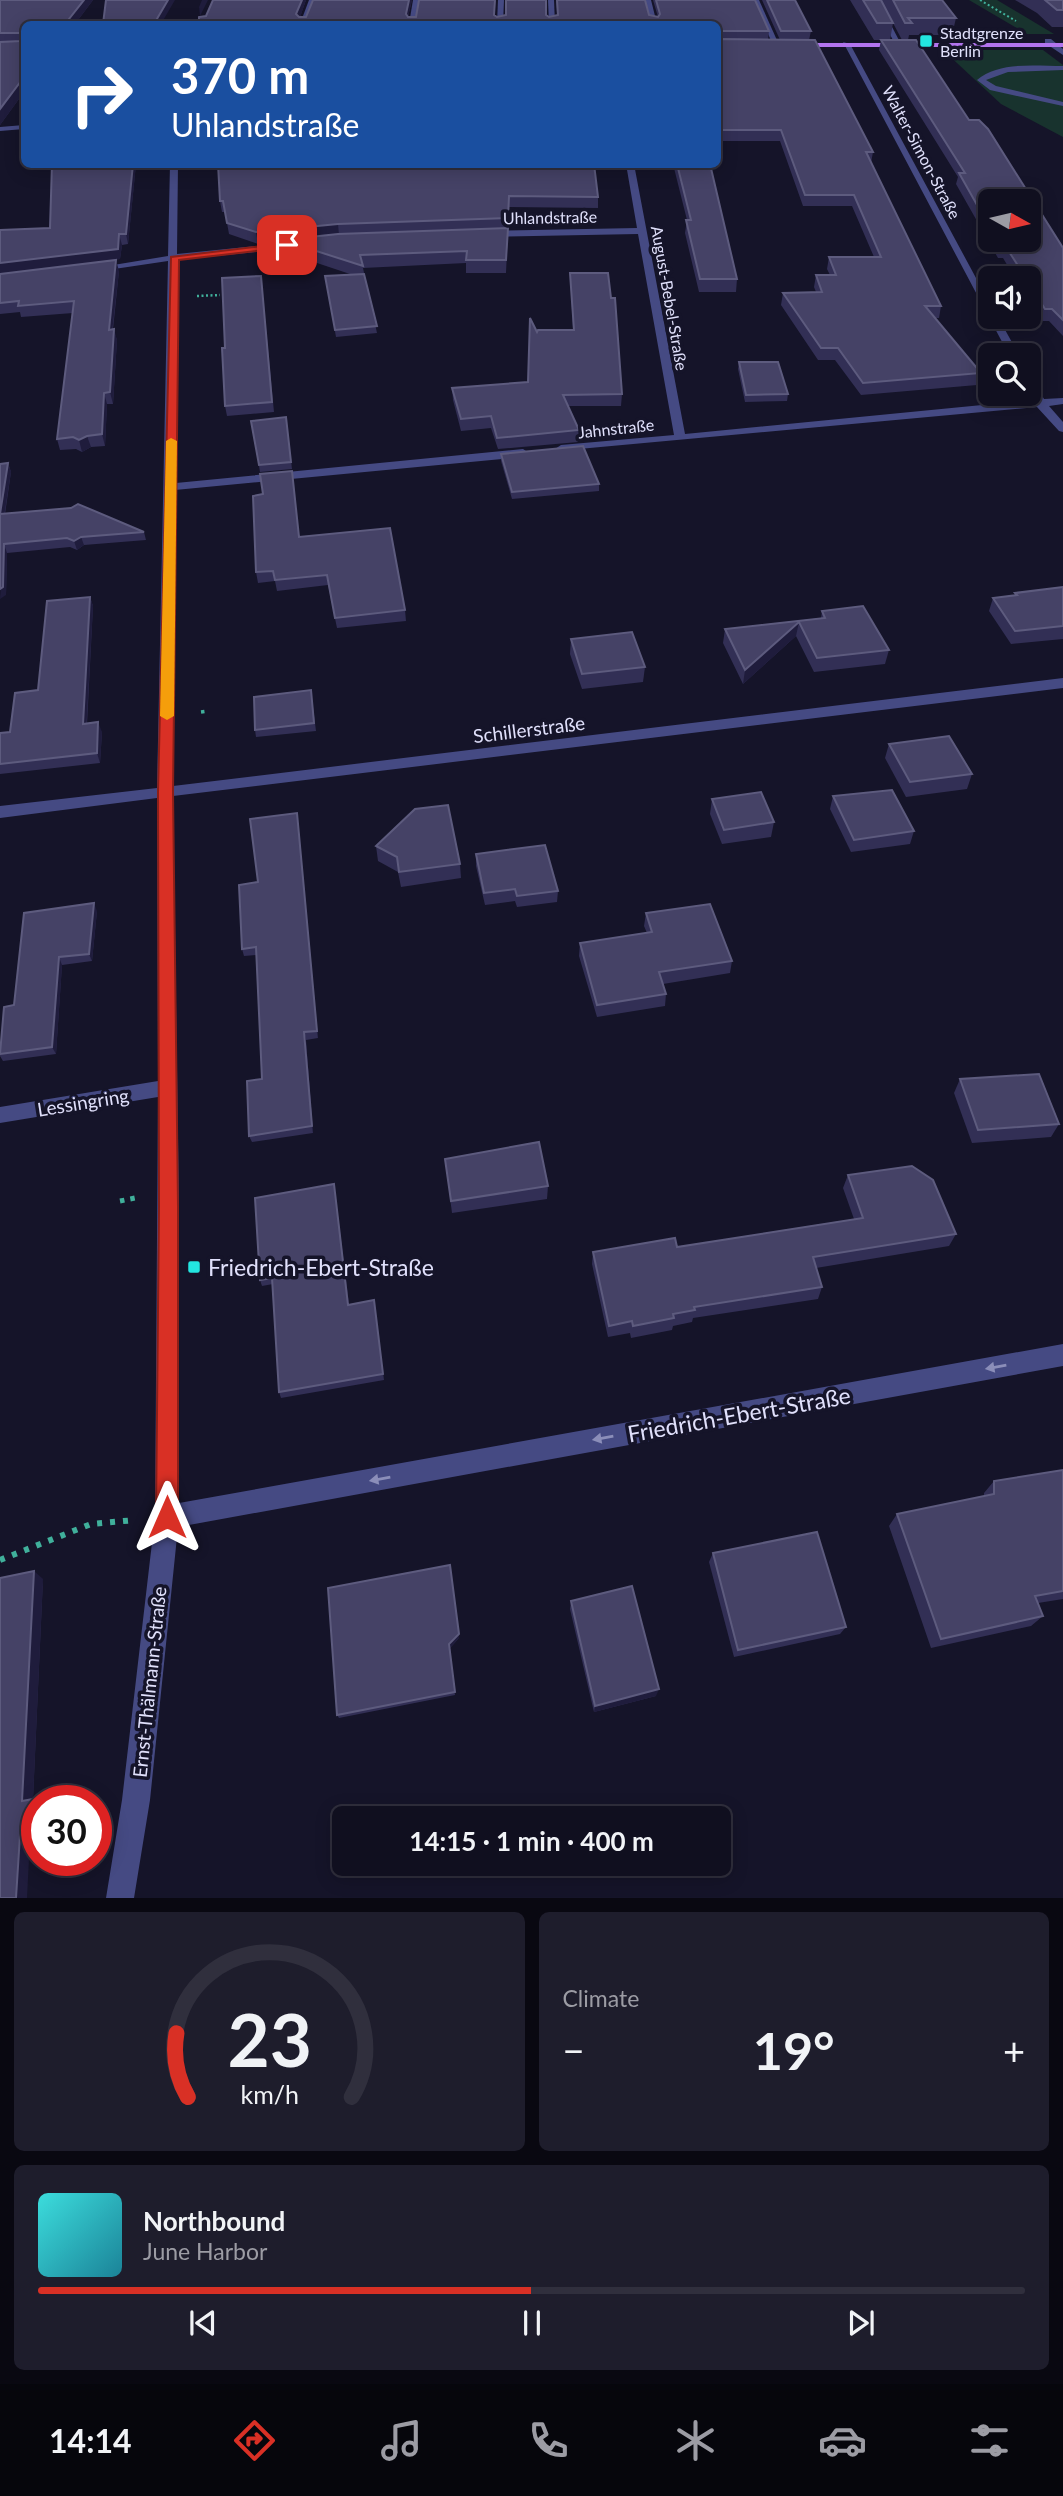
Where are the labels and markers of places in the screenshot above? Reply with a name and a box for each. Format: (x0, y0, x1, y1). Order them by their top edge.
place label: Stadtgrenze Berlin (940, 23, 1023, 60)
marker: Stadtgrenze Berlin (918, 33, 934, 49)
pin (257, 215, 317, 275)
place label: Friedrich-Ebert-Straße (208, 1253, 434, 1281)
marker: Friedrich-Ebert-Straße (186, 1259, 202, 1275)

